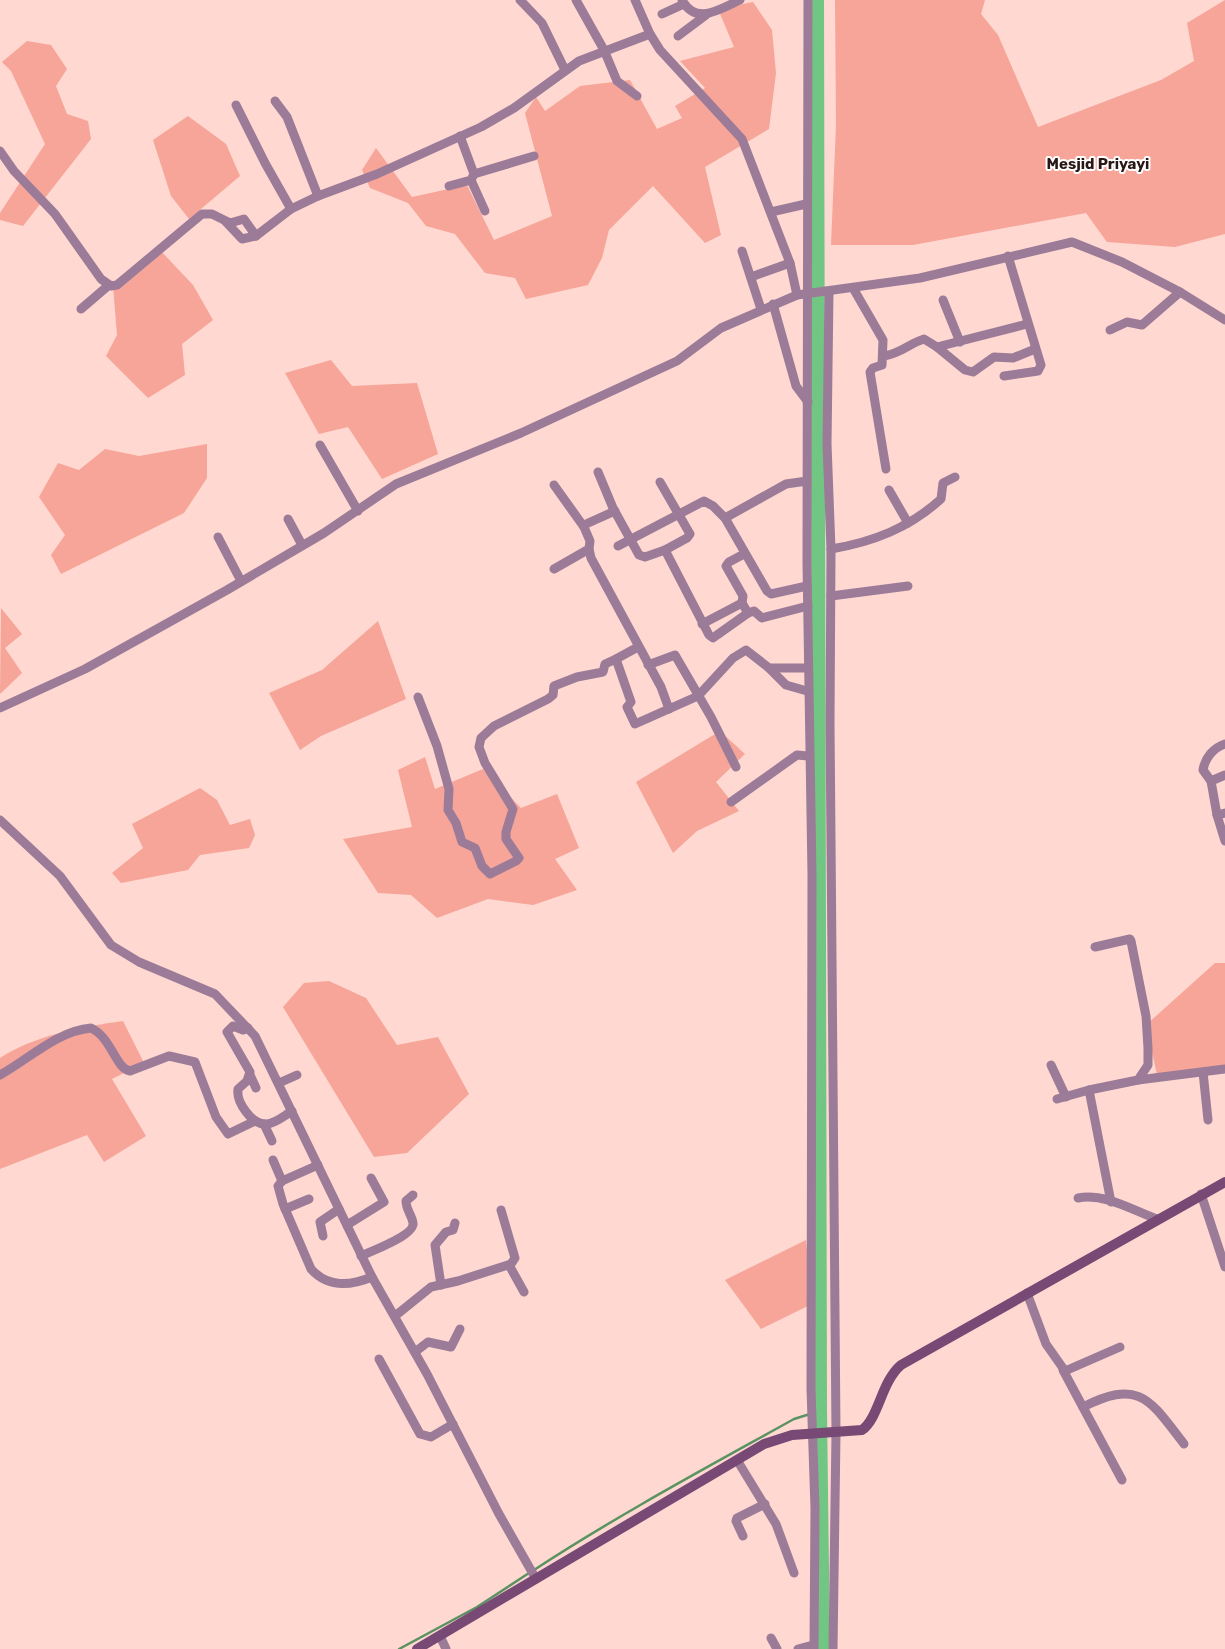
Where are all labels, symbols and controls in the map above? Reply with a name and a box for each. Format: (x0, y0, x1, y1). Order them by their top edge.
district label: Mesjid Priyayi (1047, 155, 1149, 173)

